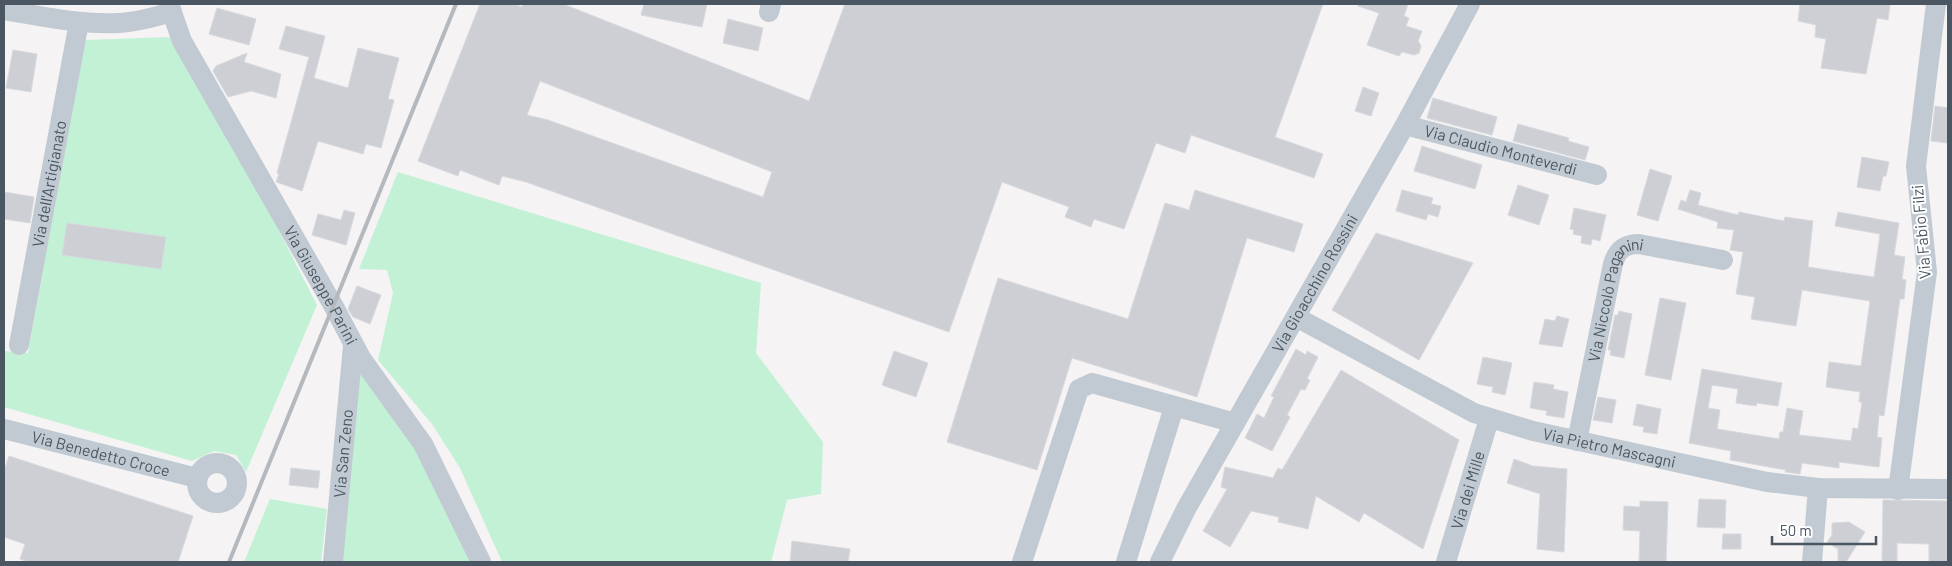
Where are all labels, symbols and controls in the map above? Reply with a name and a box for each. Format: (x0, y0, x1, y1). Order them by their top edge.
street label: Via dell'Artigianato (27, 119, 70, 249)
street label: Via Claudio Monteverdi (1423, 120, 1579, 178)
street label: Via Fabio Filzi (1907, 184, 1934, 280)
street label: Via Gioacchino Rossini (1267, 210, 1361, 355)
street label: Via Giuseppe Parini (281, 222, 362, 347)
street label: Via Niccolò Paganini (1583, 234, 1645, 364)
street label: Via San Zeno (329, 408, 356, 499)
street label: Via Pietro Mascagni (1541, 423, 1678, 471)
street label: Via Benedetto Croce (30, 426, 172, 480)
street label: Via dei Mille (1446, 449, 1488, 532)
scale bar (1772, 514, 1876, 546)
text: 50 m (1780, 521, 1812, 539)

